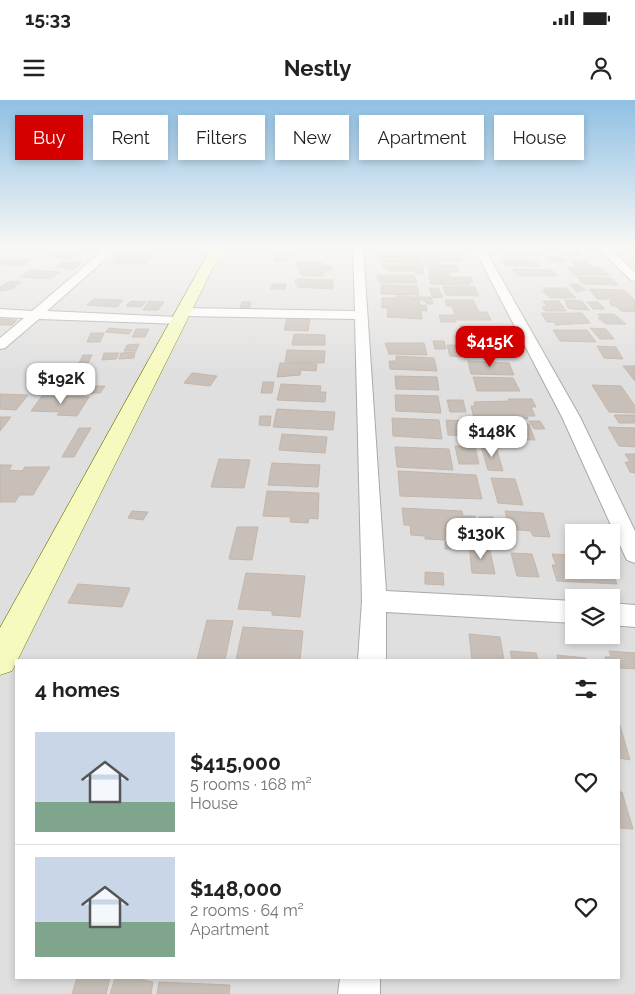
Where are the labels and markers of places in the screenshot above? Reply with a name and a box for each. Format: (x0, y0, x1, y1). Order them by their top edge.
pin: $415K (455, 326, 525, 368)
pin: $192K (26, 362, 96, 405)
pin: $148K (457, 416, 527, 458)
pin: $130K (446, 518, 516, 560)

